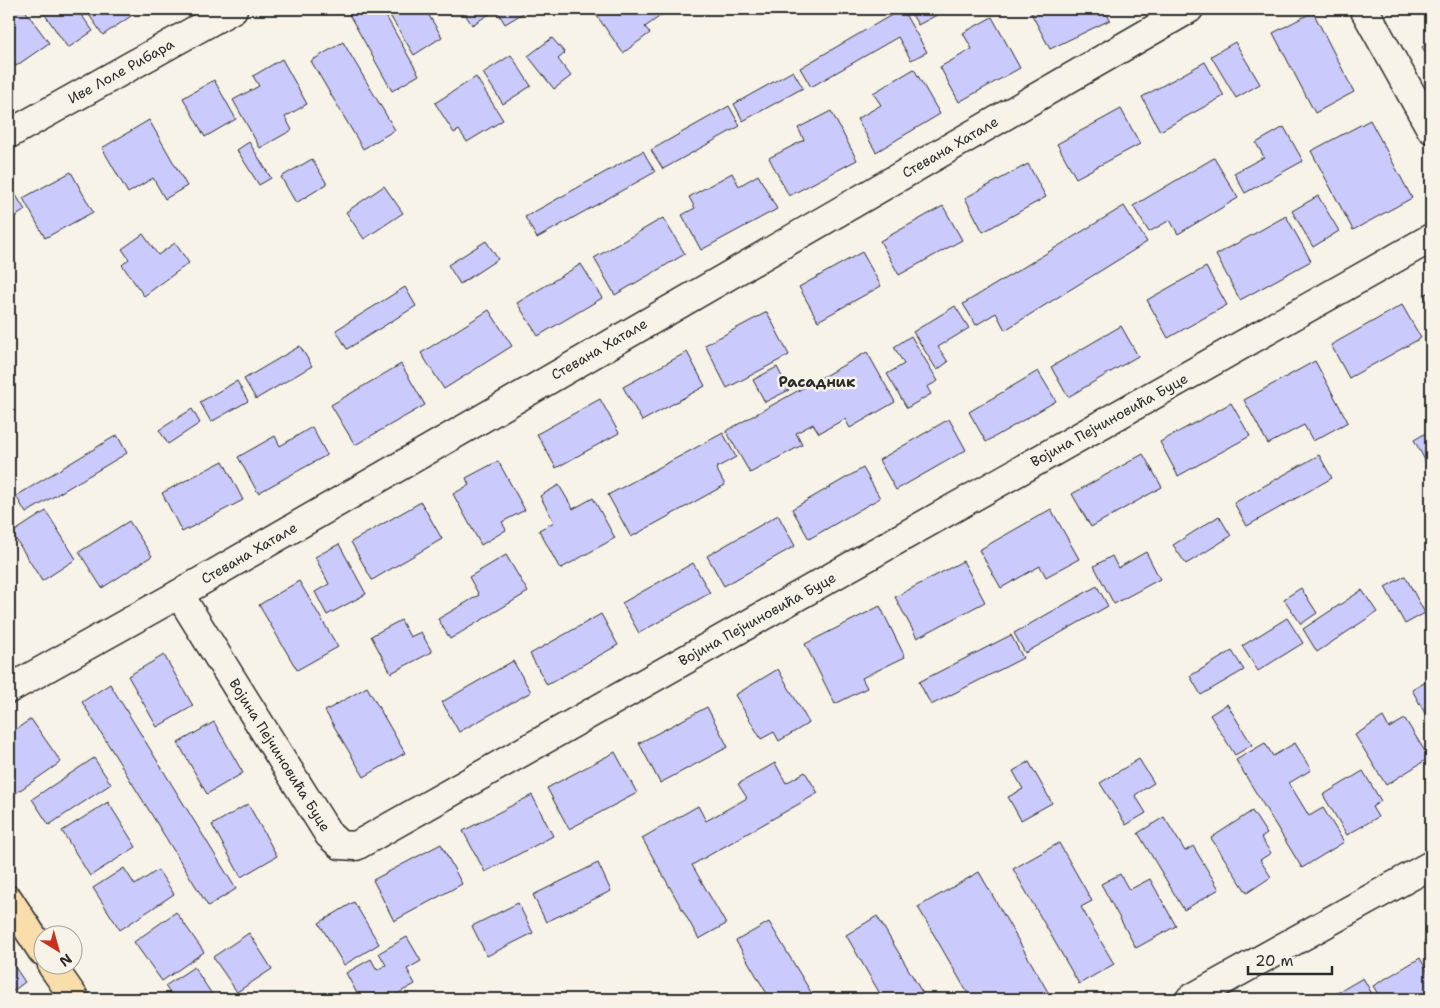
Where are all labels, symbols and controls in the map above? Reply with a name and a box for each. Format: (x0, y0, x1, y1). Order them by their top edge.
street label: Иве Лоле Рибара (65, 34, 177, 108)
street label: Стевана Хатале (899, 112, 1001, 182)
street label: Стевана Хатале (548, 314, 650, 384)
street label: Војина Пејчиновића Буце (1027, 369, 1191, 471)
district label: Расадник (779, 372, 856, 392)
street label: Стевана Хатале (198, 518, 300, 588)
street label: Војина Пејчиновића Буце (675, 568, 839, 670)
street label: Војина Пејчиновића Буце (225, 675, 335, 835)
north arrow (32, 926, 82, 976)
scale bar (1248, 943, 1331, 975)
text: N (56, 950, 76, 971)
text: 20 m (1255, 951, 1294, 971)

